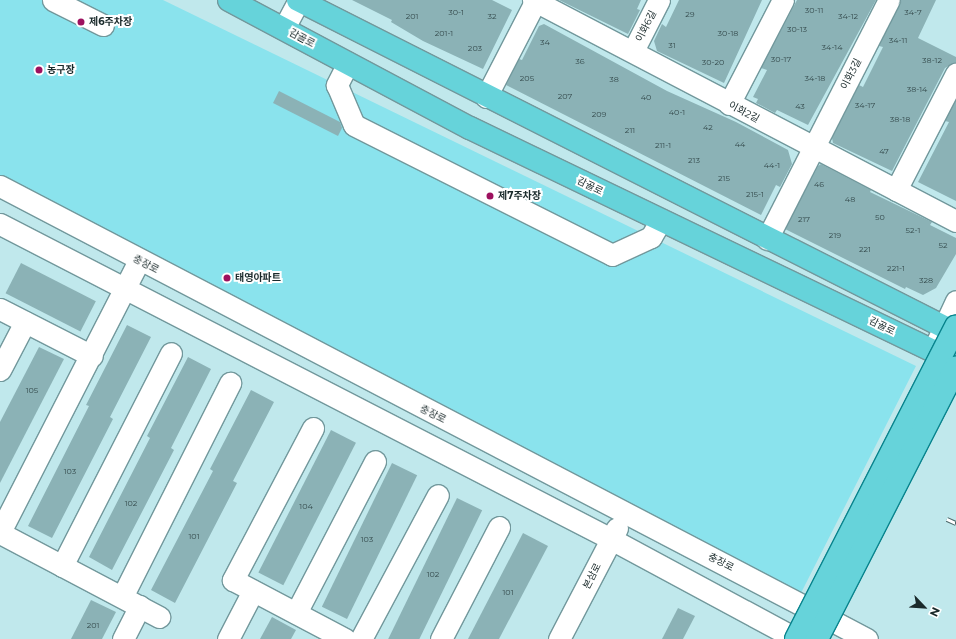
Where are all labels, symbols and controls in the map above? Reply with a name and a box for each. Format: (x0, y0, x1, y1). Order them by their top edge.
house number: 30-11 (805, 6, 823, 16)
house number: 30-1 (448, 8, 464, 18)
street label: 이화6길 (633, 8, 659, 44)
house number: 34-7 (904, 8, 922, 18)
house number: 29 (685, 10, 695, 20)
house number: 201 (406, 12, 418, 22)
house number: 32 (487, 12, 497, 22)
house number: 34-12 (838, 12, 858, 22)
place label: 제6주차장 (89, 16, 132, 28)
marker: 제6주차장 (76, 17, 86, 27)
house number: 30-13 (787, 25, 807, 35)
street label: 감골로 (287, 26, 317, 50)
house number: 201-1 (435, 29, 453, 39)
house number: 30-18 (718, 29, 738, 39)
house number: 34-11 (889, 36, 907, 46)
house number: 34 (540, 38, 550, 48)
house number: 31 (668, 41, 676, 51)
house number: 34-14 (822, 43, 842, 53)
house number: 203 (468, 44, 482, 54)
house number: 30-17 (771, 55, 791, 65)
street label: 이화3길 (838, 56, 864, 92)
house number: 38-12 (922, 56, 942, 66)
house number: 36 (575, 57, 585, 67)
house number: 30-20 (702, 58, 724, 68)
place label: 농구장 (47, 64, 75, 76)
marker: 농구장 (34, 65, 44, 75)
house number: 205 (520, 74, 534, 84)
house number: 34-18 (805, 74, 825, 84)
house number: 38 (609, 75, 619, 85)
house number: 38-14 (907, 85, 927, 95)
house number: 207 (558, 92, 572, 102)
house number: 40 (641, 93, 651, 103)
street label: 이화2길 (726, 99, 762, 125)
house number: 34-17 (855, 101, 875, 111)
house number: 43 (795, 102, 805, 112)
house number: 40-1 (669, 108, 685, 118)
house number: 209 (592, 110, 606, 120)
house number: 38-18 (890, 115, 910, 125)
house number: 42 (703, 123, 713, 133)
house number: 211 (625, 126, 635, 136)
house number: 44 (735, 140, 745, 150)
house number: 211-1 (655, 141, 671, 151)
house number: 47 (879, 147, 889, 157)
house number: 213 (688, 156, 700, 166)
house number: 44-1 (764, 161, 780, 171)
house number: 215 (718, 174, 730, 184)
street label: 감골로 (575, 175, 605, 197)
house number: 46 (814, 180, 824, 190)
place label: 제7주차장 (498, 190, 541, 202)
house number: 215-1 (746, 190, 764, 200)
marker: 제7주차장 (485, 191, 495, 201)
house number: 48 (845, 195, 855, 205)
house number: 50 (875, 213, 885, 223)
house number: 217 (798, 215, 810, 225)
house number: 52-1 (906, 226, 920, 236)
house number: 219 (829, 231, 841, 241)
house number: 52 (938, 241, 948, 251)
house number: 221 (859, 245, 871, 255)
street label: 충장로 (131, 252, 161, 276)
house number: 221-1 (887, 264, 905, 274)
place label: 태영아파트 (235, 272, 281, 284)
marker: 태영아파트 (222, 273, 232, 283)
house number: 328 (919, 276, 933, 286)
street label: 감골로 (867, 315, 897, 337)
house number: 105 (26, 386, 38, 396)
street label: 충장로 (418, 402, 448, 426)
house number: 103 (64, 467, 76, 477)
house number: 102 (125, 499, 137, 509)
house number: 104 (299, 502, 313, 512)
house number: 101 (188, 532, 200, 542)
house number: 103 (361, 535, 373, 545)
street label: 충장로 (706, 550, 736, 574)
street label: 본삼로 (580, 561, 604, 591)
house number: 102 (427, 570, 439, 580)
north arrow (904, 587, 944, 627)
house number: 101 (502, 588, 514, 598)
text: N (927, 605, 943, 619)
house number: 201 (87, 621, 99, 631)

